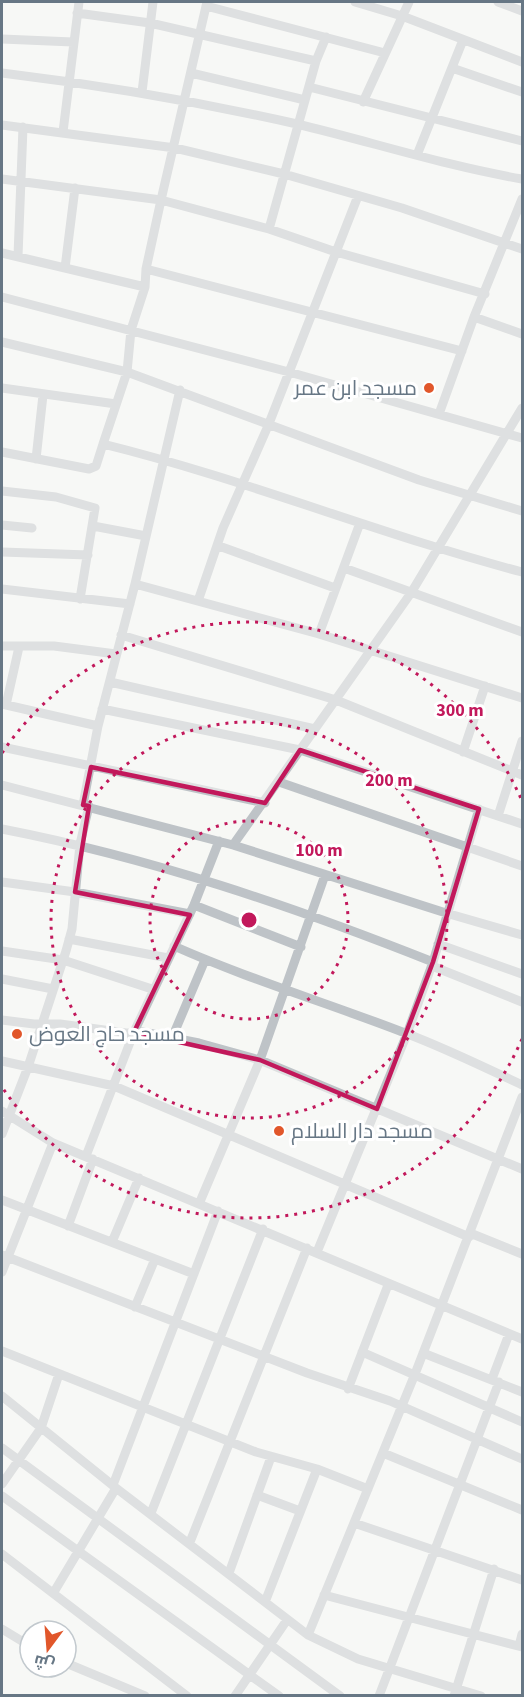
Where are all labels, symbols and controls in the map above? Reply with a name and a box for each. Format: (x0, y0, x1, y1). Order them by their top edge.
place label: مسجد ابن عمر (293, 373, 417, 403)
marker: مسجد ابن عمر (422, 381, 436, 395)
text: 300 m (436, 698, 484, 723)
text: 200 m (365, 768, 413, 793)
text: 100 m (295, 838, 343, 863)
centre of rings (239, 910, 259, 930)
place label: مسجد حاج العوض (29, 1019, 185, 1049)
marker: مسجد حاج العوض (10, 1027, 24, 1041)
place label: مسجد دار السلام (291, 1116, 433, 1146)
marker: مسجد دار السلام (272, 1124, 286, 1138)
north arrow (18, 1619, 78, 1679)
text: ش (31, 1649, 57, 1676)

